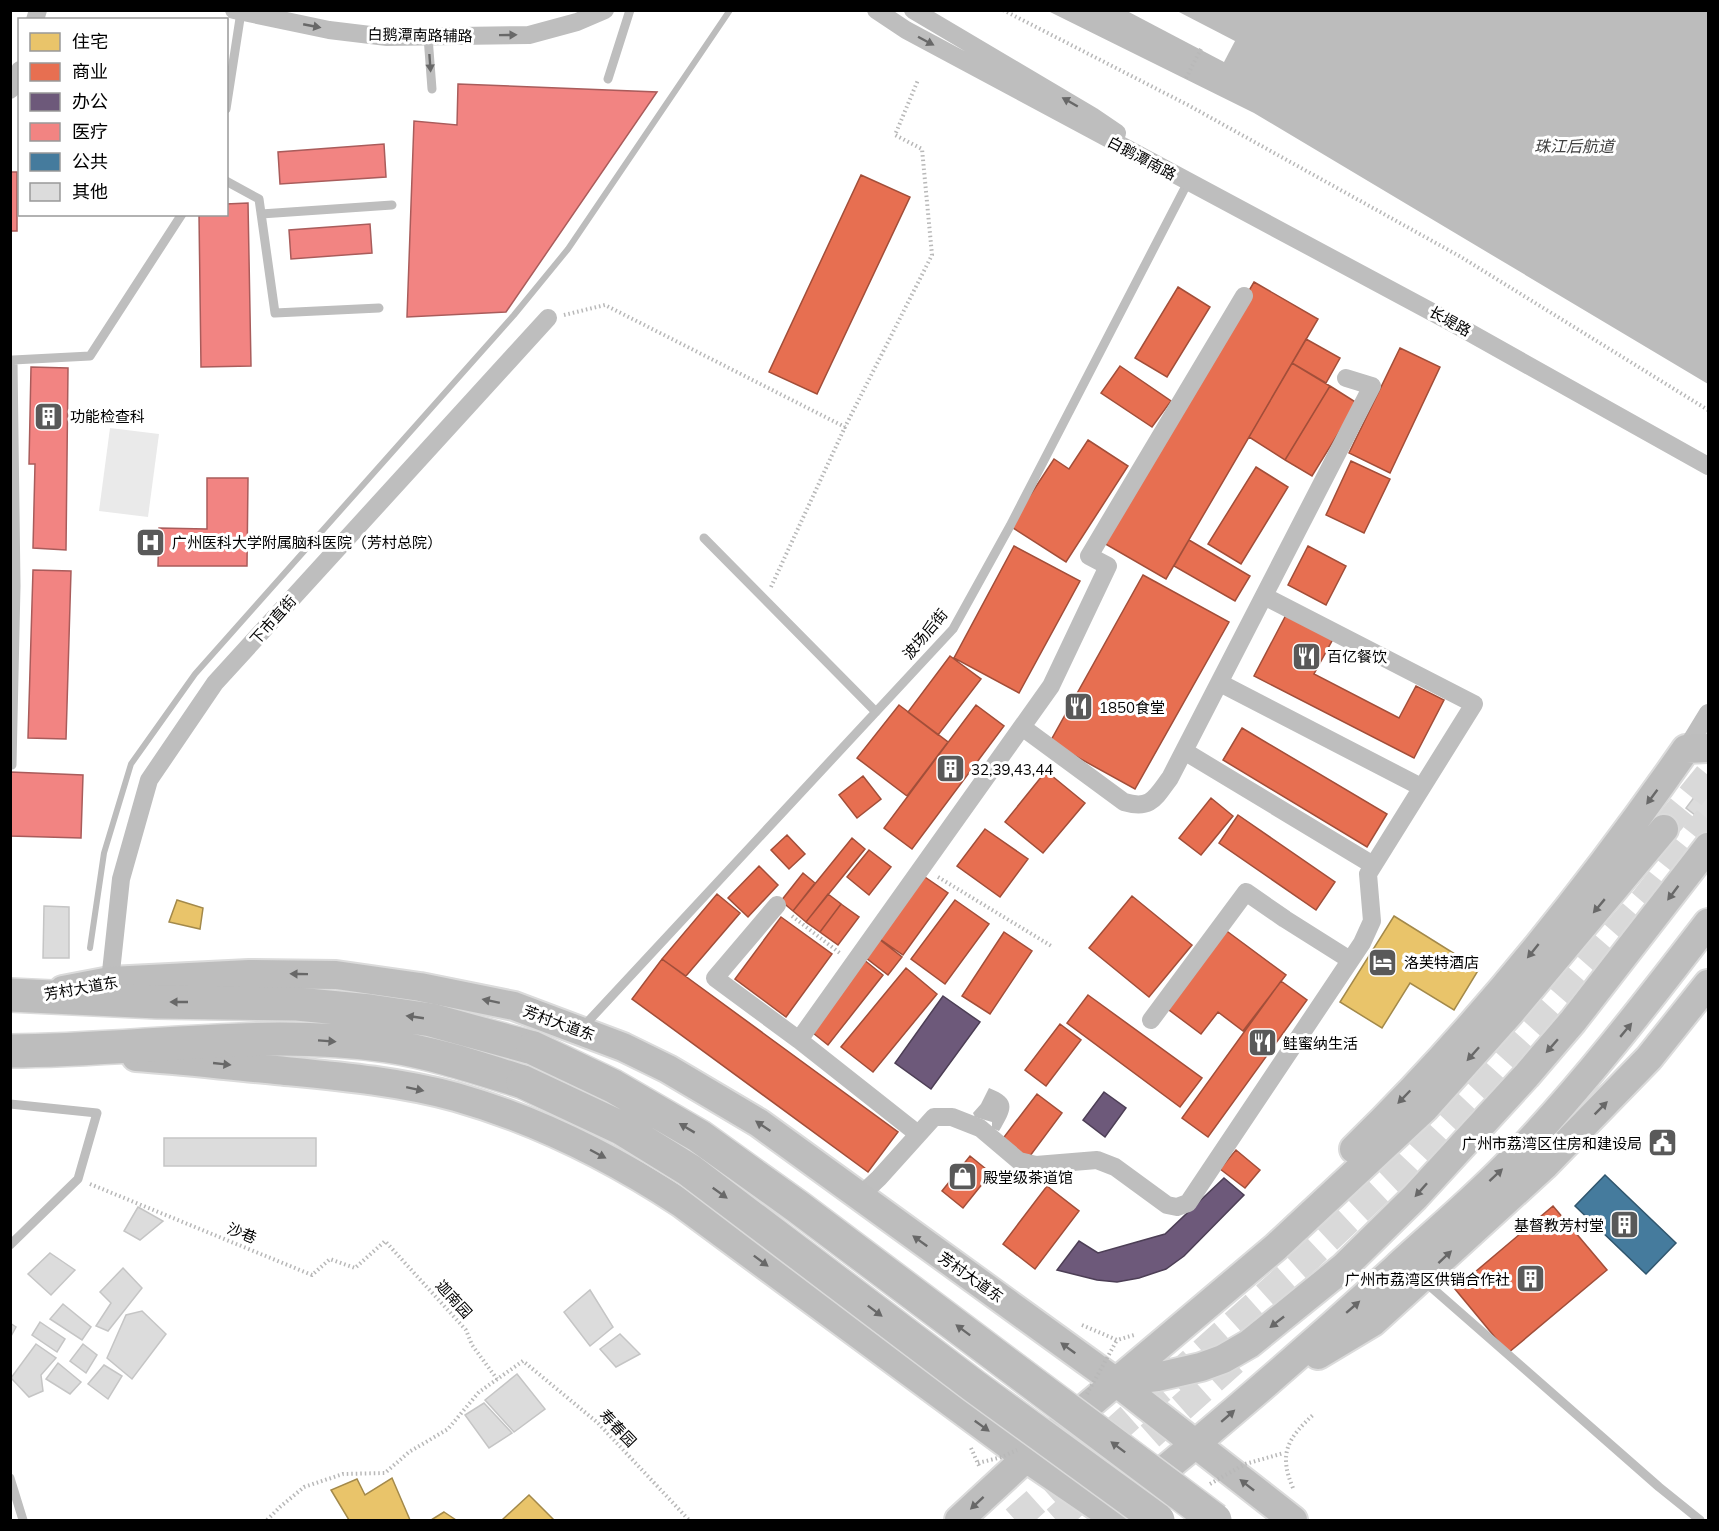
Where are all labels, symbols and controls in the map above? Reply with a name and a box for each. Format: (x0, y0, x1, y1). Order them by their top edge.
legend (18, 18, 228, 216)
one-way arrow (302, 22, 321, 31)
street label: 白鹅潭南路辅路 (367, 25, 473, 45)
text: 住宅 (72, 30, 108, 53)
one-way arrow (498, 30, 517, 40)
one-way arrow (918, 36, 935, 46)
one-way arrow (425, 53, 435, 72)
text: 商业 (72, 60, 108, 83)
text: 办公 (72, 90, 108, 113)
one-way arrow (1062, 97, 1078, 108)
text: 医疗 (72, 120, 108, 143)
street label: 白鹅潭南路 (1104, 132, 1180, 184)
water label: 珠江后航道 (1534, 136, 1616, 156)
text: 公共 (72, 150, 108, 173)
text: 其他 (72, 180, 108, 203)
street label: 长堤路 (1426, 302, 1474, 340)
building icon: 功能检查科 (33, 400, 65, 432)
place label: 功能检查科 (70, 407, 145, 426)
hospital icon: 广州医科大学附属脑科医院（芳村总院） (135, 526, 167, 558)
place label: 广州医科大学附属脑科医院（芳村总院） (172, 533, 442, 552)
street label: 下市直街 (246, 591, 300, 649)
street label: 波场后街 (898, 605, 952, 663)
restaurant icon: 百亿餐饮 (1290, 640, 1322, 672)
place label: 百亿餐饮 (1327, 647, 1387, 666)
restaurant icon: 1850食堂 (1062, 691, 1094, 723)
place label: 1850食堂 (1099, 698, 1165, 717)
building icon: 32,39,43,44 (934, 753, 966, 785)
place label: 32,39,43,44 (971, 760, 1053, 779)
one-way arrow (1647, 789, 1659, 804)
one-way arrow (1667, 885, 1679, 901)
one-way arrow (1593, 898, 1606, 913)
one-way arrow (1526, 943, 1539, 959)
hotel icon: 洛芙特酒店 (1367, 946, 1399, 978)
place label: 洛芙特酒店 (1404, 953, 1479, 972)
one-way arrow (289, 969, 308, 979)
street label: 芳村大道东 (42, 972, 120, 1004)
one-way arrow (482, 996, 501, 1005)
one-way arrow (170, 997, 189, 1007)
street label: 芳村大道东 (521, 1001, 597, 1045)
one-way arrow (406, 1013, 425, 1022)
one-way arrow (1619, 1022, 1632, 1038)
restaurant icon: 鲑蜜纳生活 (1246, 1027, 1278, 1059)
place label: 鲑蜜纳生活 (1283, 1034, 1358, 1053)
one-way arrow (318, 1036, 337, 1045)
one-way arrow (1546, 1038, 1559, 1053)
one-way arrow (1467, 1046, 1480, 1061)
one-way arrow (213, 1059, 232, 1069)
one-way arrow (406, 1084, 425, 1094)
one-way arrow (1397, 1090, 1411, 1105)
one-way arrow (1594, 1102, 1608, 1116)
one-way arrow (755, 1120, 771, 1132)
one-way arrow (678, 1123, 695, 1133)
public building icon: 广州市荔湾区住房和建设局 (1647, 1127, 1679, 1159)
place label: 广州市荔湾区住房和建设局 (1462, 1134, 1642, 1153)
one-way arrow (590, 1149, 607, 1158)
shop icon: 殿堂级茶道馆 (946, 1161, 978, 1193)
place label: 殿堂级茶道馆 (983, 1168, 1073, 1187)
one-way arrow (1488, 1169, 1503, 1182)
one-way arrow (1415, 1182, 1428, 1197)
one-way arrow (713, 1186, 728, 1198)
building icon: 基督教芳村堂 (1609, 1209, 1641, 1241)
place label: 基督教芳村堂 (1514, 1216, 1604, 1235)
street label: 沙巷 (225, 1219, 259, 1247)
one-way arrow (913, 1235, 929, 1247)
street label: 芳村大道东 (935, 1248, 1007, 1306)
one-way arrow (1437, 1251, 1452, 1264)
one-way arrow (752, 1255, 768, 1267)
building icon: 广州市荔湾区供销合作社 (1515, 1263, 1547, 1295)
place label: 广州市荔湾区供销合作社 (1345, 1270, 1510, 1289)
street label: 迦南园 (432, 1276, 476, 1322)
one-way arrow (1345, 1301, 1360, 1314)
one-way arrow (867, 1305, 883, 1317)
one-way arrow (1269, 1315, 1285, 1328)
one-way arrow (955, 1324, 970, 1336)
one-way arrow (1061, 1342, 1076, 1354)
street label: 寿春园 (596, 1405, 640, 1451)
one-way arrow (1220, 1410, 1235, 1423)
one-way arrow (975, 1419, 990, 1431)
one-way arrow (1111, 1442, 1126, 1454)
one-way arrow (1239, 1478, 1255, 1491)
one-way arrow (970, 1496, 984, 1510)

